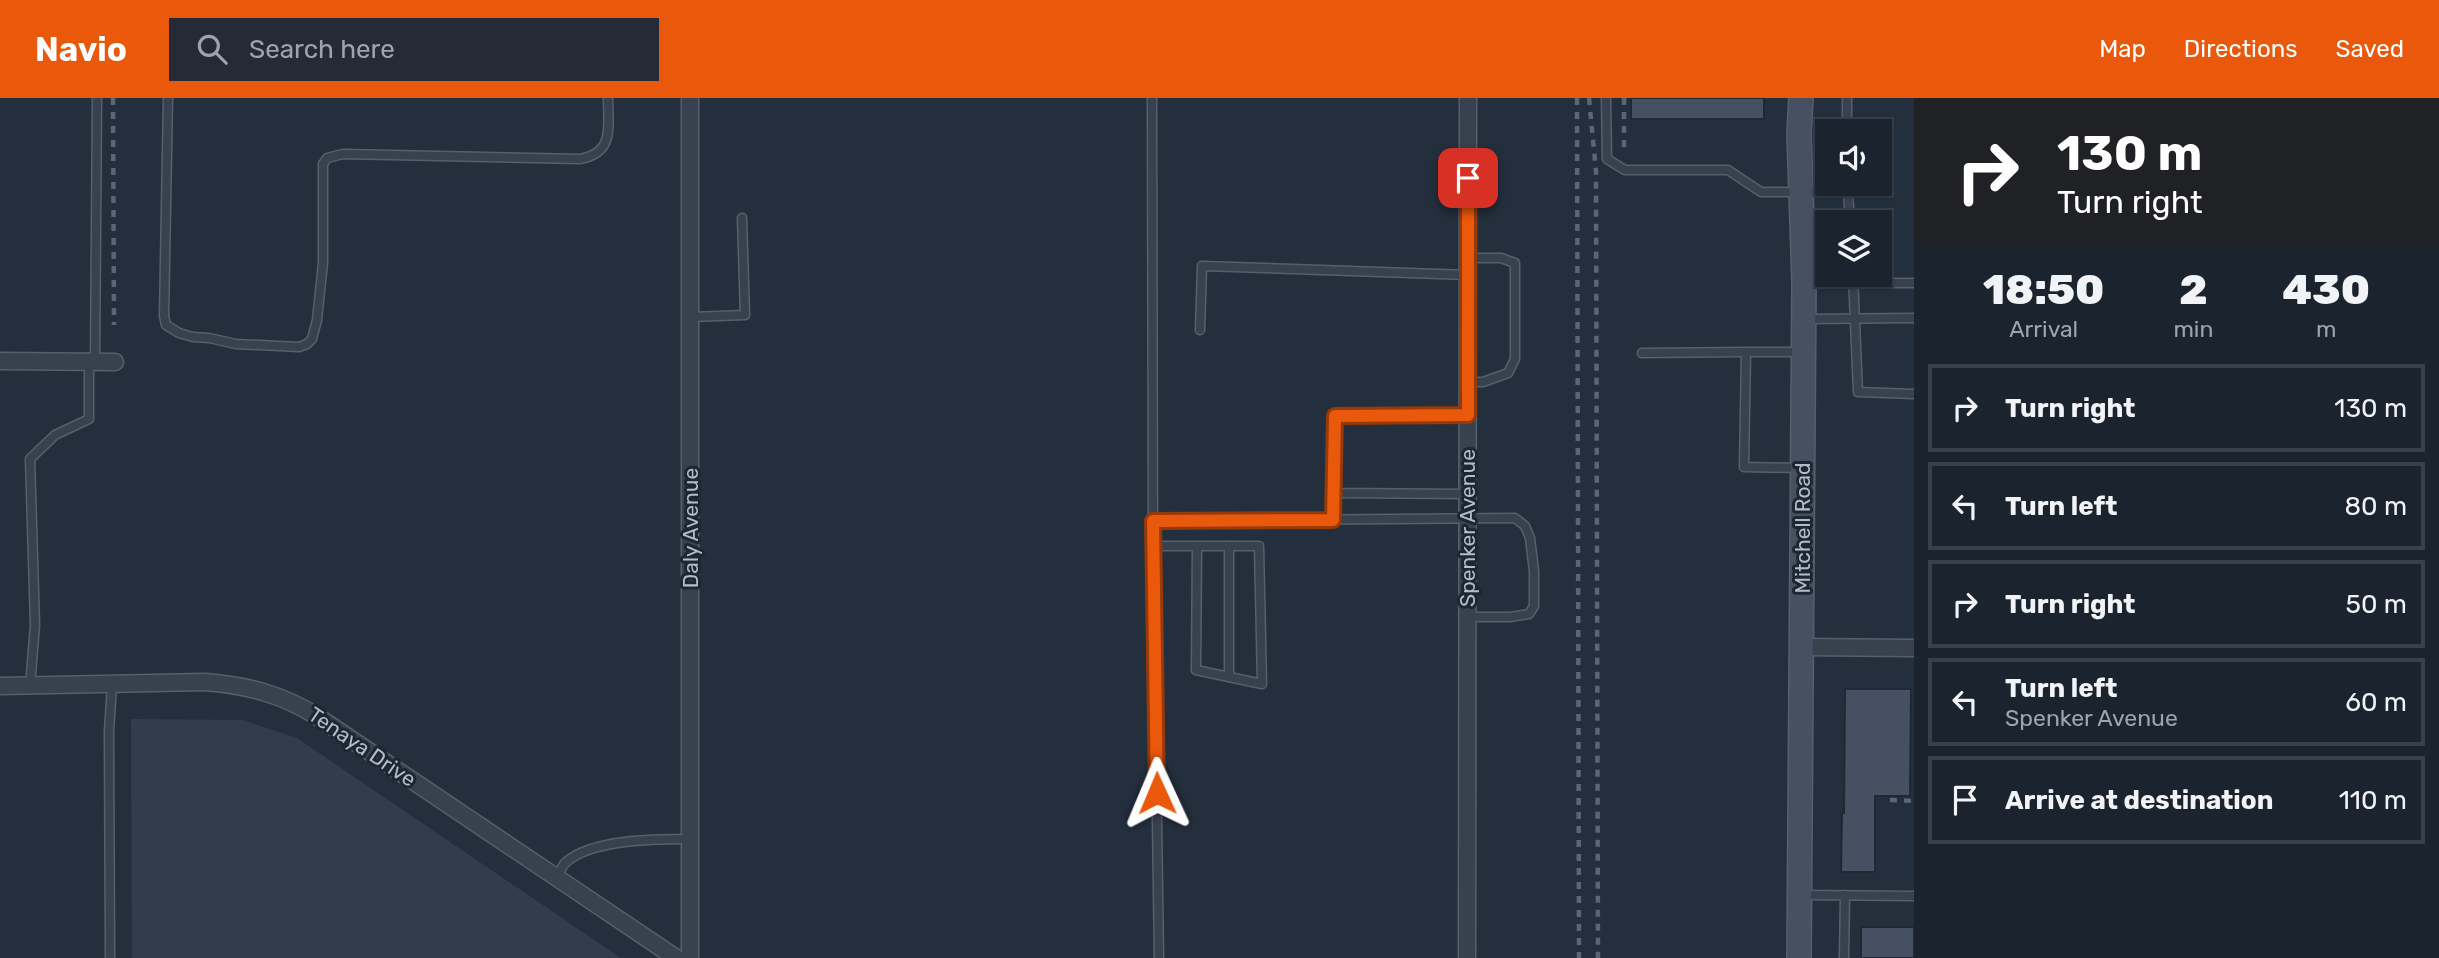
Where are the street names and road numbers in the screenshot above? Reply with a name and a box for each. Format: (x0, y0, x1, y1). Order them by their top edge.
street label: Spenker Avenue (1455, 449, 1480, 607)
street label: Mitchell Road (1790, 462, 1815, 594)
street label: Daly Avenue (678, 468, 703, 588)
street label: Tenaya Drive (304, 701, 421, 792)

